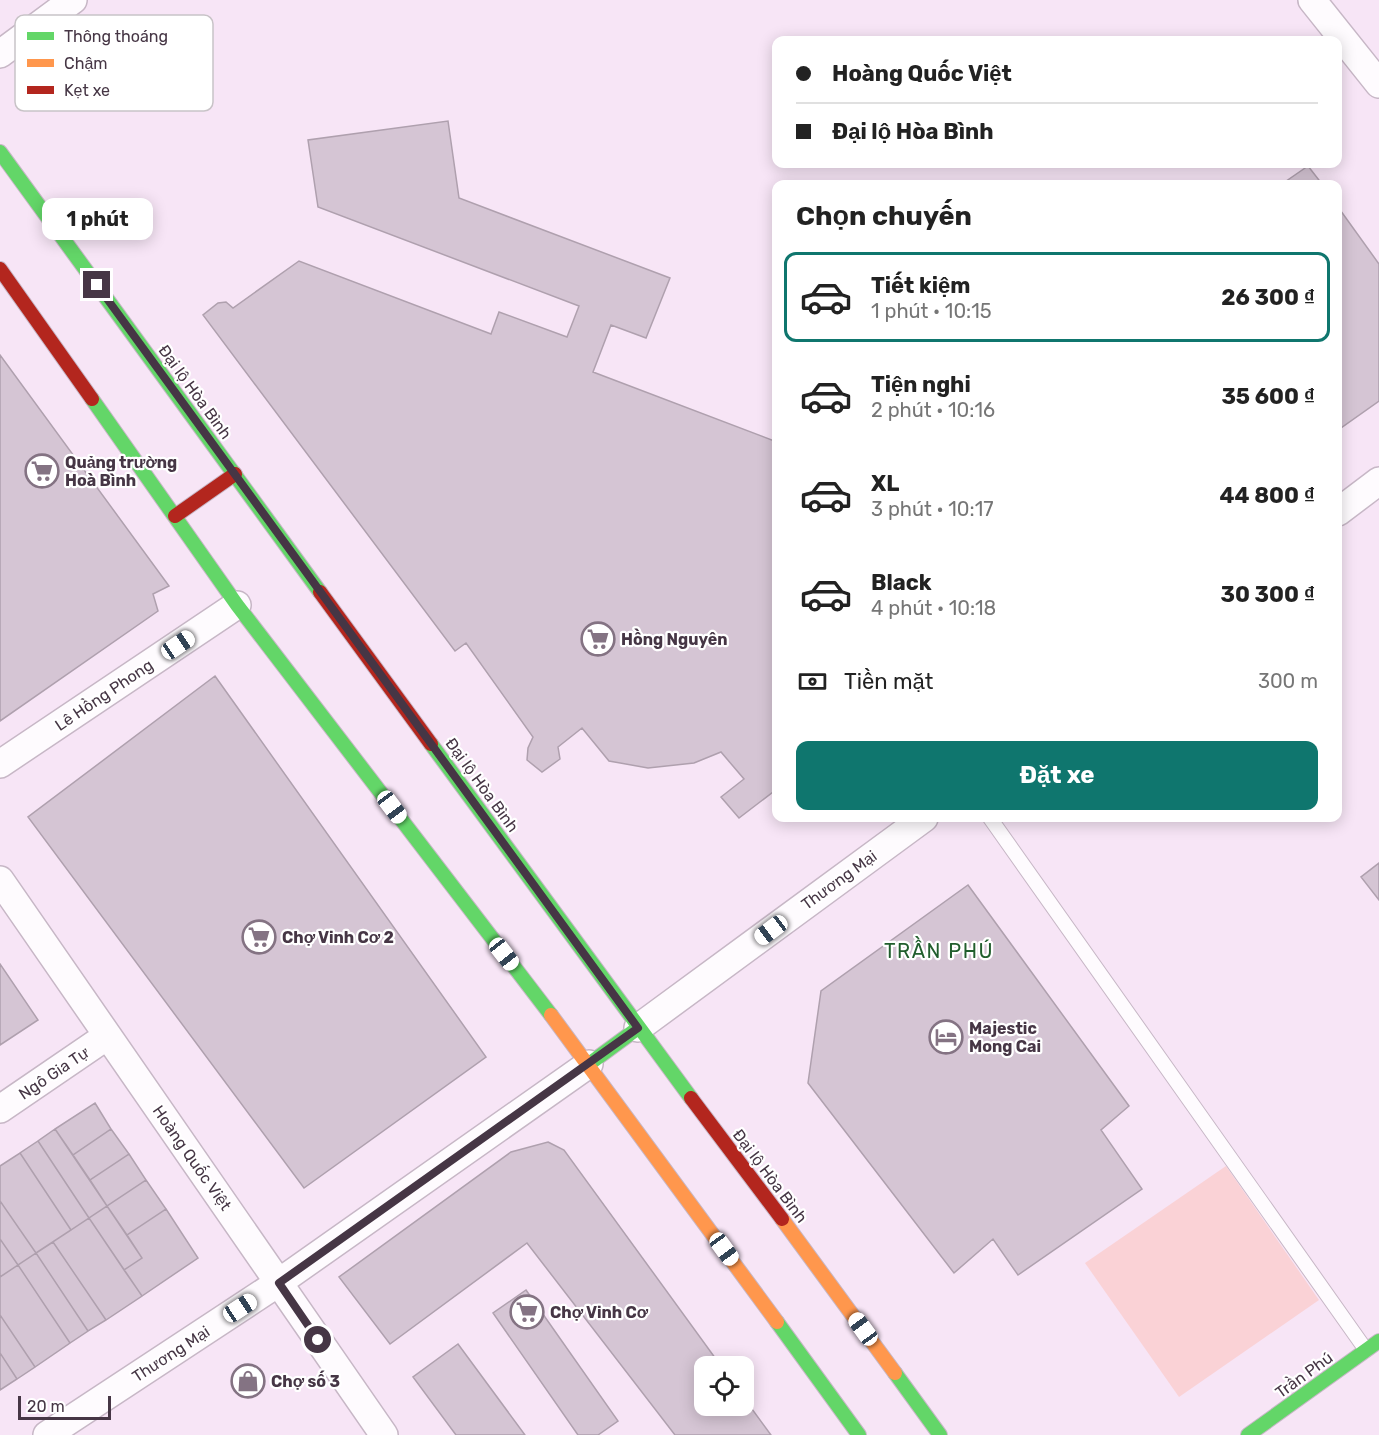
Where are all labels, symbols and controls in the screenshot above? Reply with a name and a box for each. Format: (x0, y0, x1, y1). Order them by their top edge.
legend (15, 15, 213, 111)
text: Thông thoáng (64, 27, 168, 46)
text: Chậm (64, 54, 108, 73)
text: Hoàng Quốc Việt (832, 60, 1012, 87)
text: Kẹt xe (64, 81, 110, 100)
text: Đại lộ Hòa Bình (832, 118, 994, 145)
callout: 1 phút (42, 198, 152, 240)
text: Chọn chuyến (796, 200, 972, 232)
text: 1 phút (67, 207, 128, 231)
icon: car (799, 270, 853, 324)
route end (83, 271, 110, 298)
text: Tiết kiệm (871, 272, 971, 299)
text: 26 300 ₫ (1221, 284, 1315, 311)
text: 1 phút · 10:15 (871, 299, 992, 323)
street label: Đại lộ Hòa Bình (154, 341, 236, 443)
icon: car (799, 369, 853, 423)
text: Tiện nghi (871, 371, 971, 398)
text: 35 600 ₫ (1221, 383, 1315, 410)
text: 2 phút · 10:16 (871, 398, 995, 422)
supermarket icon: Quảng trường Hoà Bình (24, 453, 60, 489)
place label: Quảng trường Hoà Bình (65, 453, 177, 490)
icon: car (799, 468, 853, 522)
text: XL (871, 470, 899, 497)
text: 44 800 ₫ (1219, 482, 1315, 509)
text: 3 phút · 10:17 (871, 497, 993, 521)
icon: car (799, 567, 853, 621)
text: Black (871, 569, 932, 596)
text: 30 300 ₫ (1220, 581, 1315, 608)
text: 4 phút · 10:18 (871, 596, 996, 620)
supermarket icon: Hồng Nguyên (580, 621, 616, 657)
car (158, 627, 198, 663)
place label: Hồng Nguyên (621, 628, 727, 649)
street label: Lê Hồng Phong (51, 654, 157, 735)
icon: cash (796, 665, 829, 698)
text: Tiền mặt (844, 668, 933, 695)
text: 300 m (1258, 669, 1318, 693)
street label: Đại lộ Hòa Bình (441, 734, 523, 836)
button: Đặt xe (796, 741, 1318, 810)
car (374, 787, 410, 827)
street label: Thương Mại (798, 846, 880, 914)
car (751, 912, 791, 948)
supermarket icon: Chợ Vinh Cơ 2 (241, 919, 277, 955)
place label: Chợ Vinh Cơ 2 (282, 928, 394, 947)
car (486, 934, 522, 974)
district label: TRẦN PHÚ (884, 936, 994, 963)
hotel icon: Majestic Mong Cai (928, 1019, 964, 1055)
place label: Majestic Mong Cai (969, 1019, 1041, 1056)
street label: Ngô Gia Tự (15, 1042, 93, 1103)
street label: Hoàng Quốc Việt (149, 1101, 236, 1214)
street label: Đại lộ Hòa Bình (729, 1126, 811, 1226)
car (706, 1229, 742, 1269)
car (220, 1291, 260, 1325)
supermarket icon: Chợ Vinh Cơ (509, 1294, 545, 1330)
place label: Chợ Vinh Cơ (550, 1303, 649, 1322)
car (845, 1309, 881, 1349)
street label: Thương Mại (129, 1322, 213, 1386)
route start (304, 1326, 331, 1353)
street label: Trần Phú (1271, 1347, 1336, 1402)
map controls (694, 1356, 754, 1416)
button: locate (694, 1356, 754, 1416)
shop icon: Chợ số 3 (230, 1363, 266, 1399)
place label: Chợ số 3 (271, 1370, 340, 1391)
scale bar (18, 1393, 111, 1420)
text: 20 m (27, 1397, 65, 1416)

